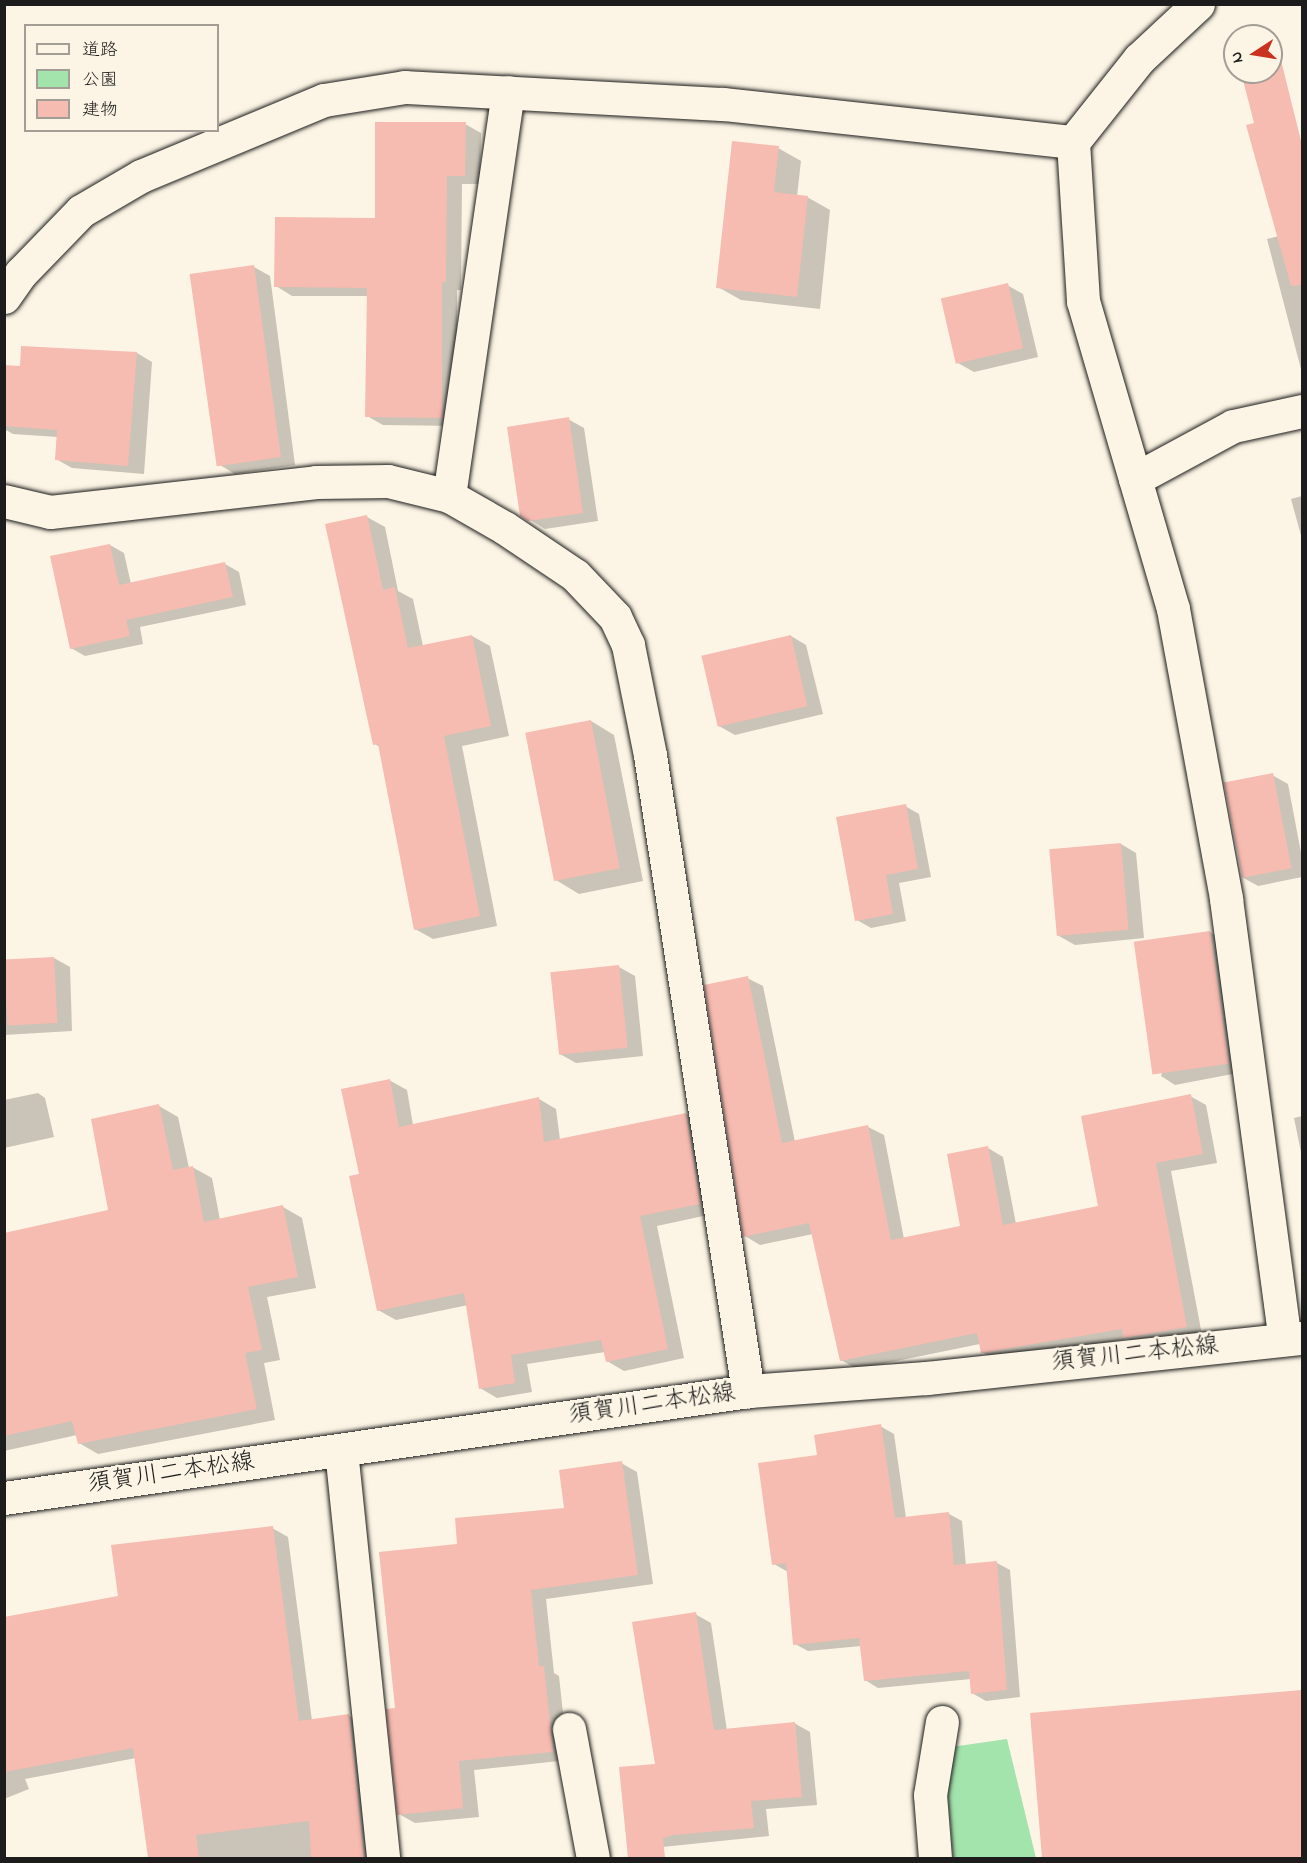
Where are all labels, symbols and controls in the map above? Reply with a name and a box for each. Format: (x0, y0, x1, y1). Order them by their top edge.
legend (24, 24, 219, 132)
north arrow (1223, 24, 1283, 84)
text: 道路 (82, 38, 118, 64)
text: N (1224, 50, 1250, 65)
text: 公園 (82, 68, 118, 94)
text: 建物 (82, 98, 118, 124)
street label: 須賀川二本松線 (1050, 1332, 1220, 1378)
street label: 須賀川二本松線 (567, 1379, 737, 1431)
street label: 須賀川二本松線 (86, 1448, 256, 1500)

